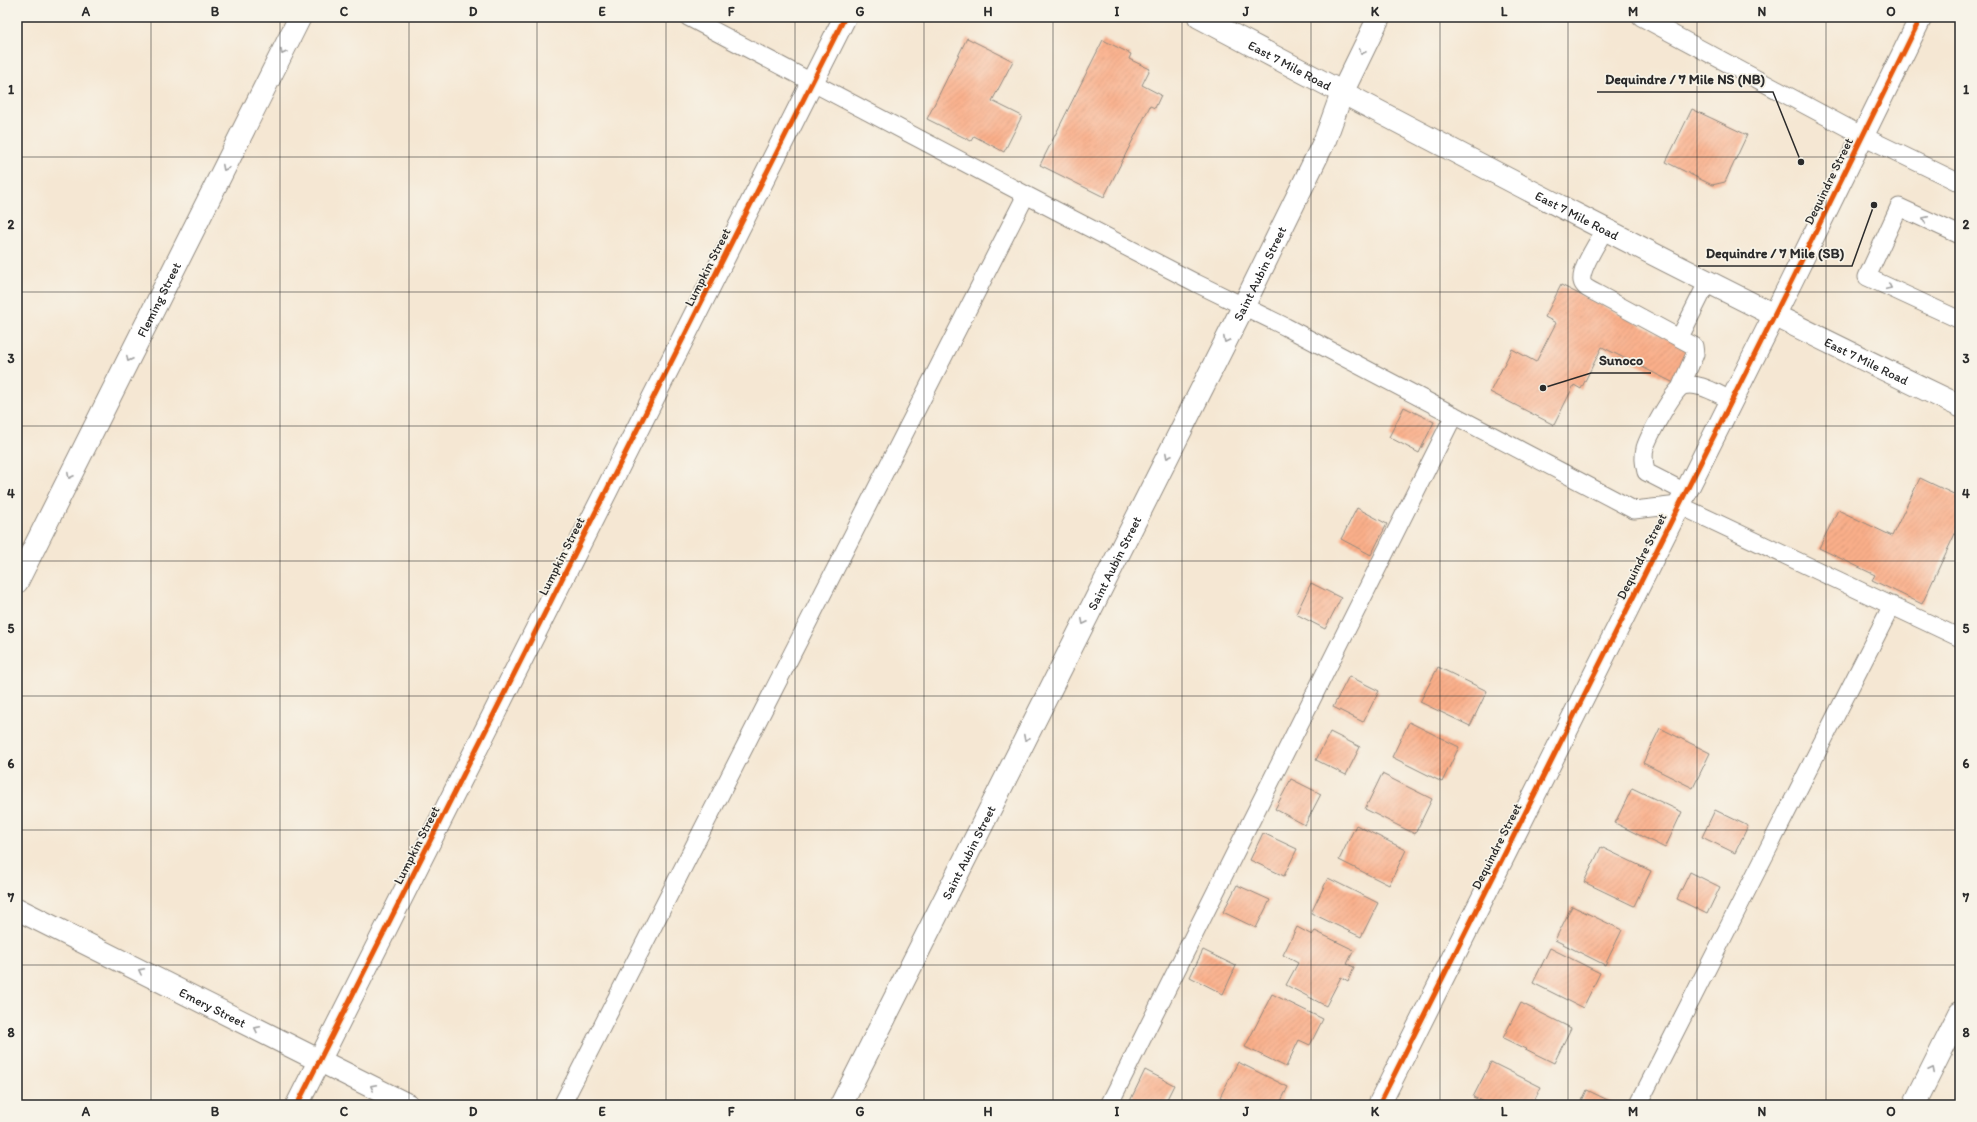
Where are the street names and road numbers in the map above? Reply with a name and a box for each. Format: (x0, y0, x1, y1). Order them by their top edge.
street label: East 7 Mile Road (1246, 37, 1334, 94)
street label: Dequindre Street (1801, 135, 1856, 227)
street label: East 7 Mile Road (1533, 188, 1621, 243)
street label: Saint Aubin Street (1230, 224, 1290, 323)
street label: Lumpkin Street (681, 225, 734, 309)
street label: Fleming Street (134, 260, 184, 340)
street label: East 7 Mile Road (1822, 334, 1911, 388)
street label: Dequindre Street (1613, 510, 1670, 602)
street label: Lumpkin Street (535, 514, 588, 598)
street label: Saint Aubin Street (1085, 514, 1145, 613)
street label: Dequindre Street (1468, 800, 1525, 892)
street label: Lumpkin Street (390, 803, 443, 887)
street label: Saint Aubin Street (939, 803, 999, 902)
street label: Emery Street (177, 985, 249, 1031)

